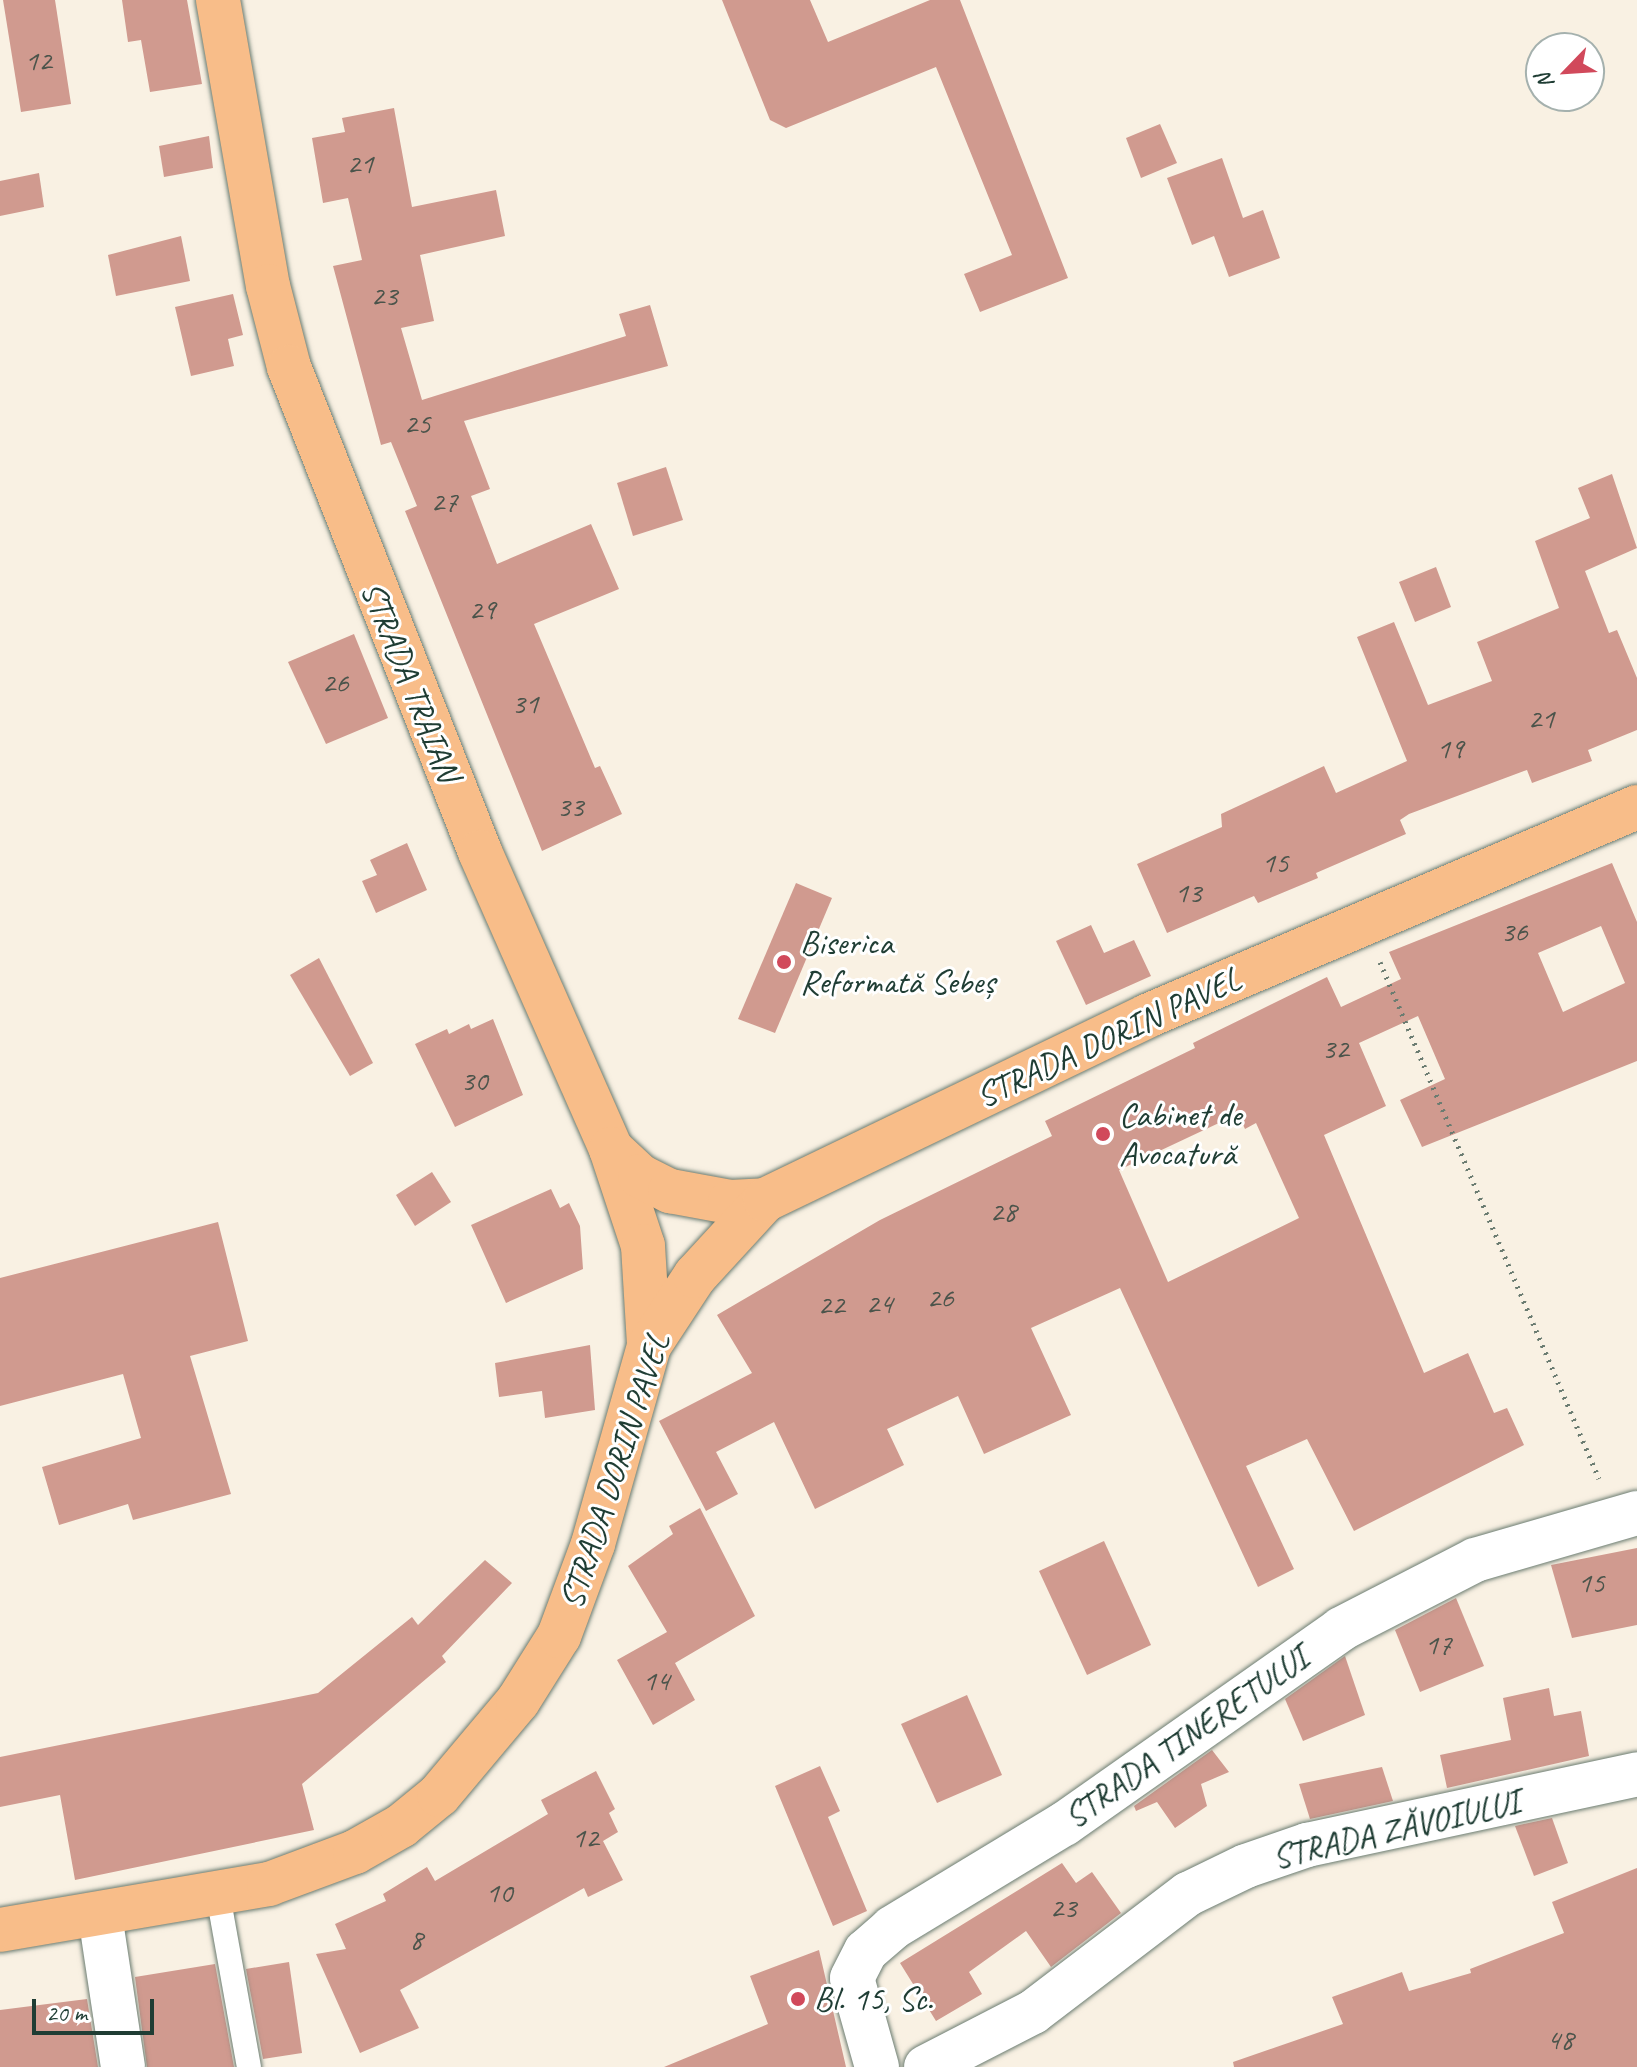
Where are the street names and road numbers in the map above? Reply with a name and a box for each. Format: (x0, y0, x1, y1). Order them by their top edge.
street label: STRADA TRAIAN (353, 576, 469, 786)
street label: STRADA DORIN PAVEL (971, 958, 1245, 1116)
street label: STRADA DORIN PAVEL (551, 1330, 677, 1612)
street label: STRADA TINERETULUI (1056, 1638, 1316, 1836)
street label: STRADA ZĂVOIULUI (1268, 1781, 1524, 1877)

